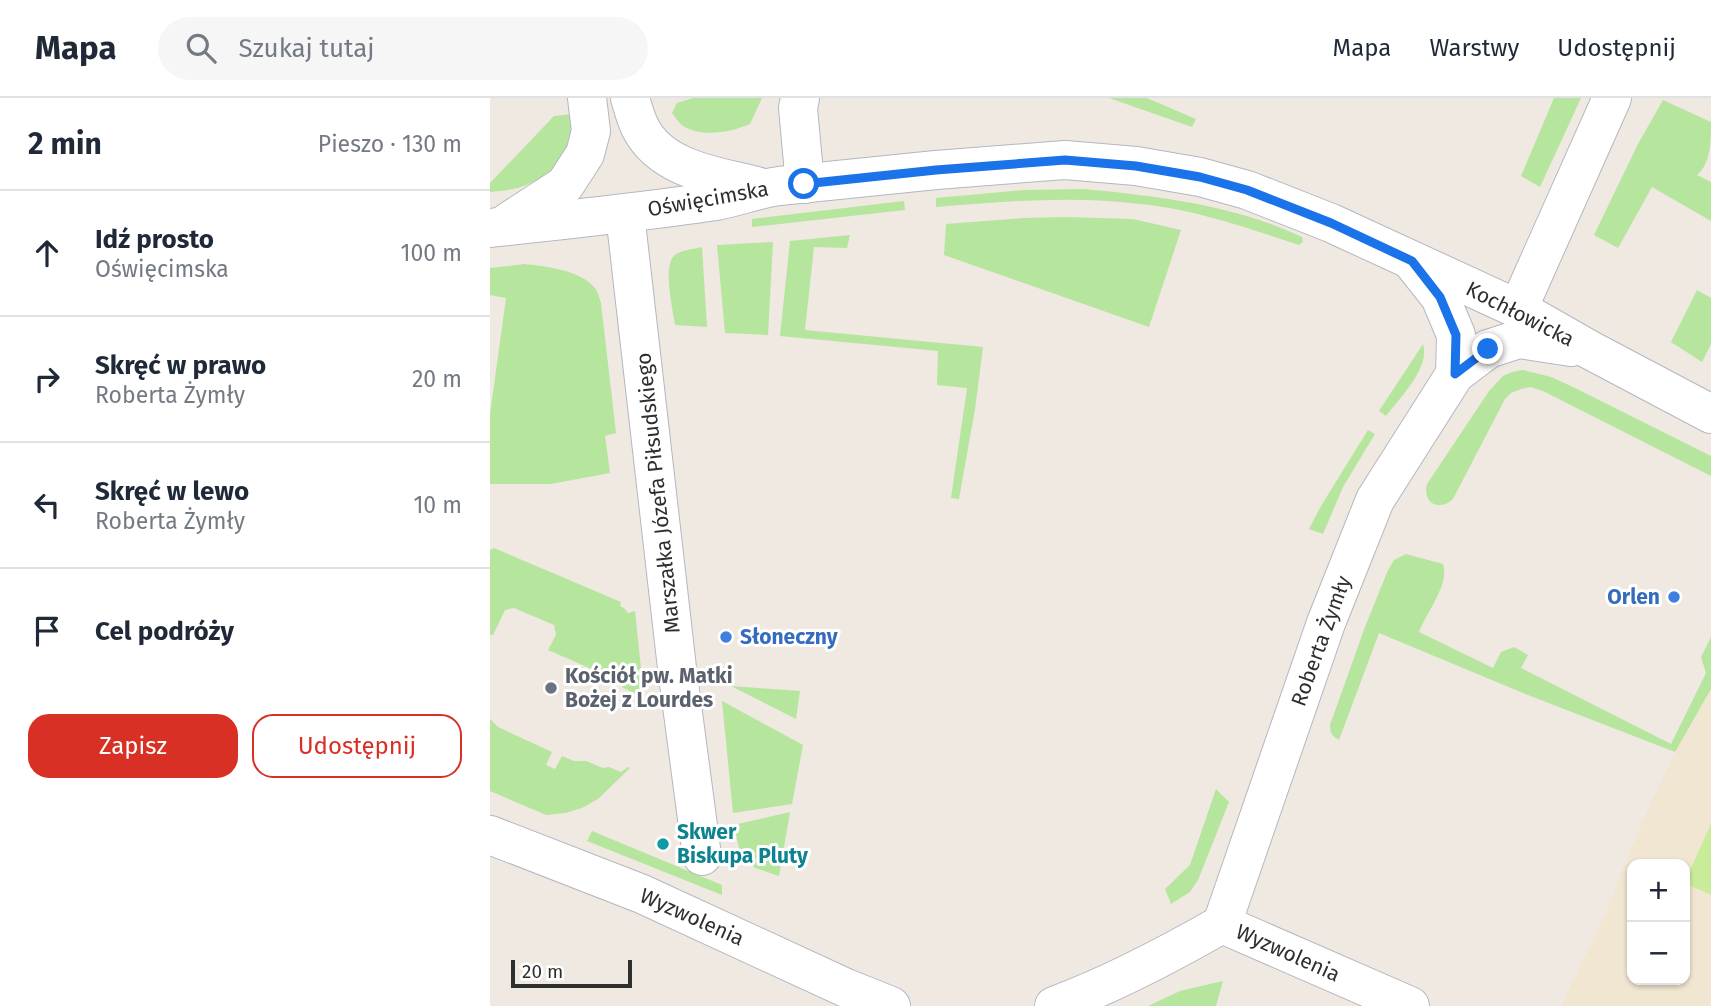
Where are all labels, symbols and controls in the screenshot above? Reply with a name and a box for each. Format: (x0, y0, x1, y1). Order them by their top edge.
search box (158, 17, 648, 80)
text: Mapa (35, 28, 116, 68)
icon: search (182, 29, 220, 67)
text: Szukaj tutaj (238, 33, 375, 64)
text: Mapa (1333, 34, 1391, 62)
text: Warstwy (1429, 34, 1519, 62)
text: Udostępnij (1557, 34, 1676, 62)
text: 2 min (28, 126, 102, 162)
text: Pieszo · 130 m (318, 130, 462, 158)
route start (788, 168, 819, 199)
street label: Oświęcimska (646, 176, 770, 222)
text: Idź prosto (95, 224, 214, 255)
icon: ahead (28, 234, 66, 272)
text: 100 m (401, 239, 462, 267)
text: Oświęcimska (95, 255, 229, 283)
street label: Kochłowicka (1461, 276, 1579, 352)
route end (1472, 333, 1503, 364)
text: Skręć w prawo (95, 350, 266, 381)
street label: Marszałka Józefa Piłsudskiego (630, 351, 686, 635)
icon: right (28, 360, 66, 398)
text: 20 m (412, 365, 462, 393)
text: Roberta Żymły (95, 381, 245, 409)
text: Skręć w lewo (95, 476, 249, 507)
icon: left (28, 486, 66, 524)
text: 10 m (413, 491, 462, 519)
text: Roberta Żymły (95, 507, 245, 535)
street label: Roberta Żymły (1285, 572, 1357, 710)
place label: Orlen (1607, 584, 1660, 610)
marker: Orlen (1666, 589, 1682, 605)
icon: arrive (28, 612, 66, 650)
text: Cel podróży (95, 616, 234, 647)
place label: Słoneczny (740, 624, 838, 650)
marker: Słoneczny (718, 629, 734, 645)
place label: Kościół pw. Matki Bożej z Lourdes (565, 663, 733, 713)
marker: Kościół pw. Matki Bożej z Lourdes (543, 680, 559, 696)
button: Zapisz (28, 714, 238, 778)
button: Udostępnij (252, 714, 462, 778)
place label: Skwer Biskupa Pluty (677, 819, 808, 869)
marker: Skwer Biskupa Pluty (655, 836, 671, 852)
map controls (1627, 859, 1690, 985)
button: + (1627, 859, 1690, 922)
street label: Wyzwolenia (636, 882, 748, 952)
street label: Wyzwolenia (1232, 918, 1344, 988)
button: − (1627, 922, 1690, 985)
scale bar (511, 957, 632, 989)
text: 20 m (522, 960, 563, 983)

